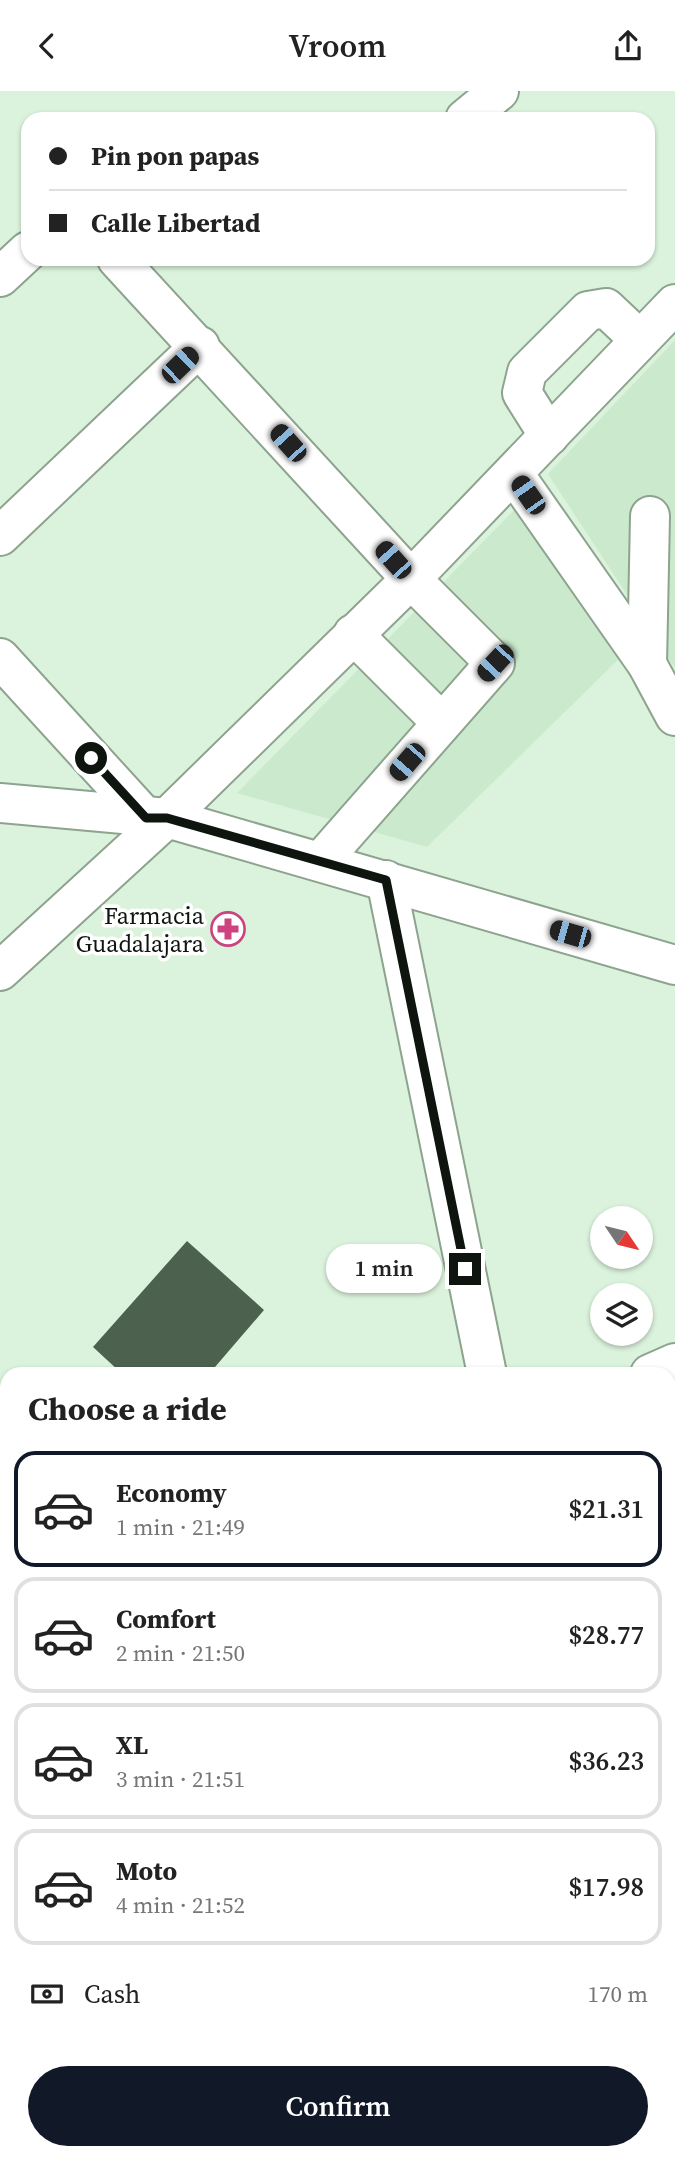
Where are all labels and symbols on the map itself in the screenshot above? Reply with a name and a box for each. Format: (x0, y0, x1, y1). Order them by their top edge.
car (158, 343, 203, 387)
car (267, 420, 310, 466)
car (508, 472, 549, 518)
car (372, 537, 415, 583)
car (473, 640, 518, 686)
car (386, 739, 429, 785)
route start (75, 742, 107, 774)
place label: Farmacia Guadalajara (76, 899, 205, 960)
pharmacy icon: Farmacia Guadalajara (209, 910, 247, 948)
car (547, 918, 594, 950)
north arrow (590, 1206, 653, 1269)
callout: 1 min (325, 1245, 440, 1293)
route end (449, 1253, 481, 1285)

